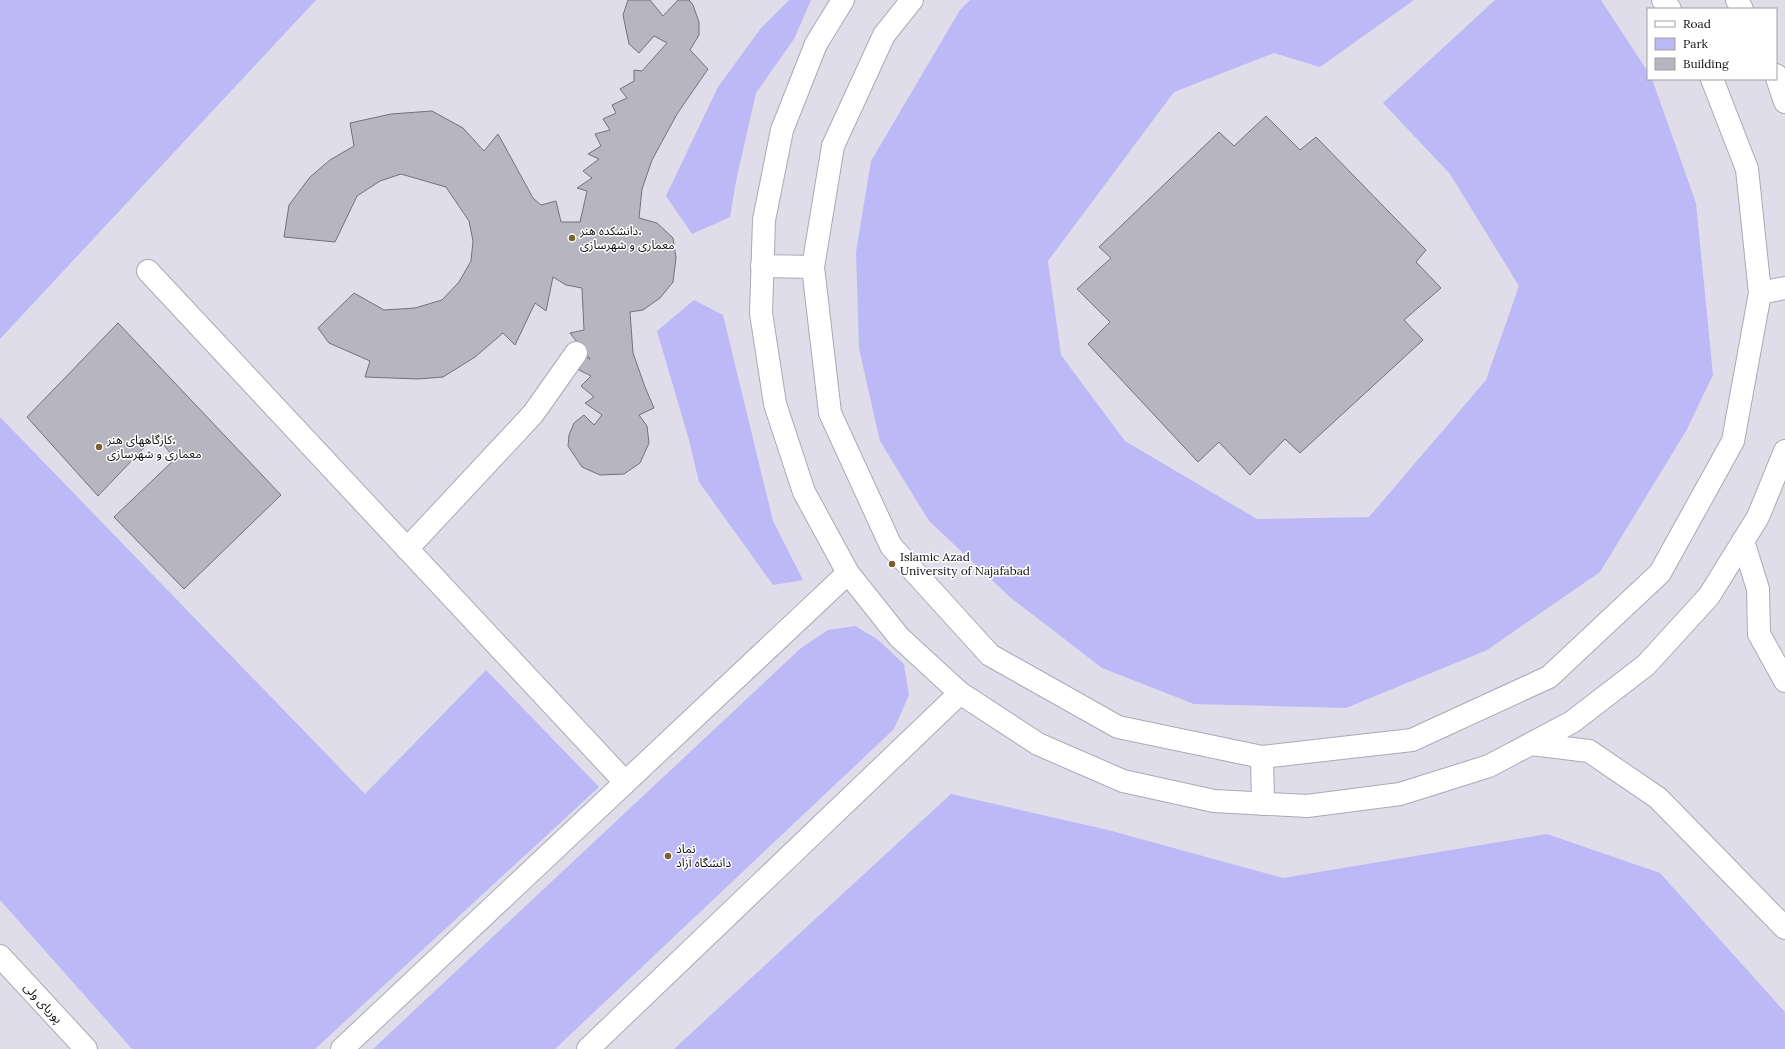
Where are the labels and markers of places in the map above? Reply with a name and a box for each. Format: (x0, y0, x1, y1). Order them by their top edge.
place label: دانشکده هنر، معماری و شهرسازی (579, 223, 675, 252)
marker: دانشکده هنر، معماری و شهرسازی (567, 233, 577, 243)
place label: کارگاههای هنر، معماری و شهرسازی (106, 432, 202, 461)
marker: کارگاههای هنر، معماری و شهرسازی (94, 442, 104, 452)
place label: Islamic Azad University of Najafabad (900, 549, 1030, 578)
marker: Islamic Azad University of Najafabad (887, 559, 897, 569)
place label: نماد دانشگاه آزاد (676, 841, 731, 870)
marker: نماد دانشگاه آزاد (663, 851, 673, 861)

